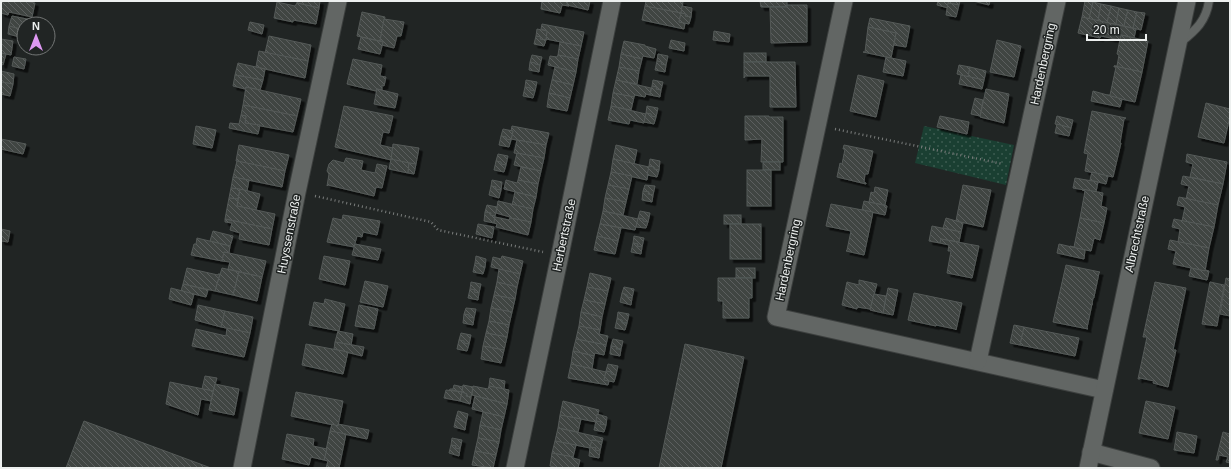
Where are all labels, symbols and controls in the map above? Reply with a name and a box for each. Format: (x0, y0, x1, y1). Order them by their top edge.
north arrow (16, 16, 56, 56)
scale bar (1087, 16, 1146, 42)
text: N (32, 20, 40, 32)
street label: Hardenbergring (1027, 22, 1059, 106)
text: 20 m (1093, 23, 1120, 37)
street label: Huyssenstraße (274, 193, 304, 275)
street label: Albrechtstraße (1122, 194, 1152, 274)
street label: Herbertstraße (549, 197, 579, 273)
street label: Hardenbergring (772, 218, 804, 302)

